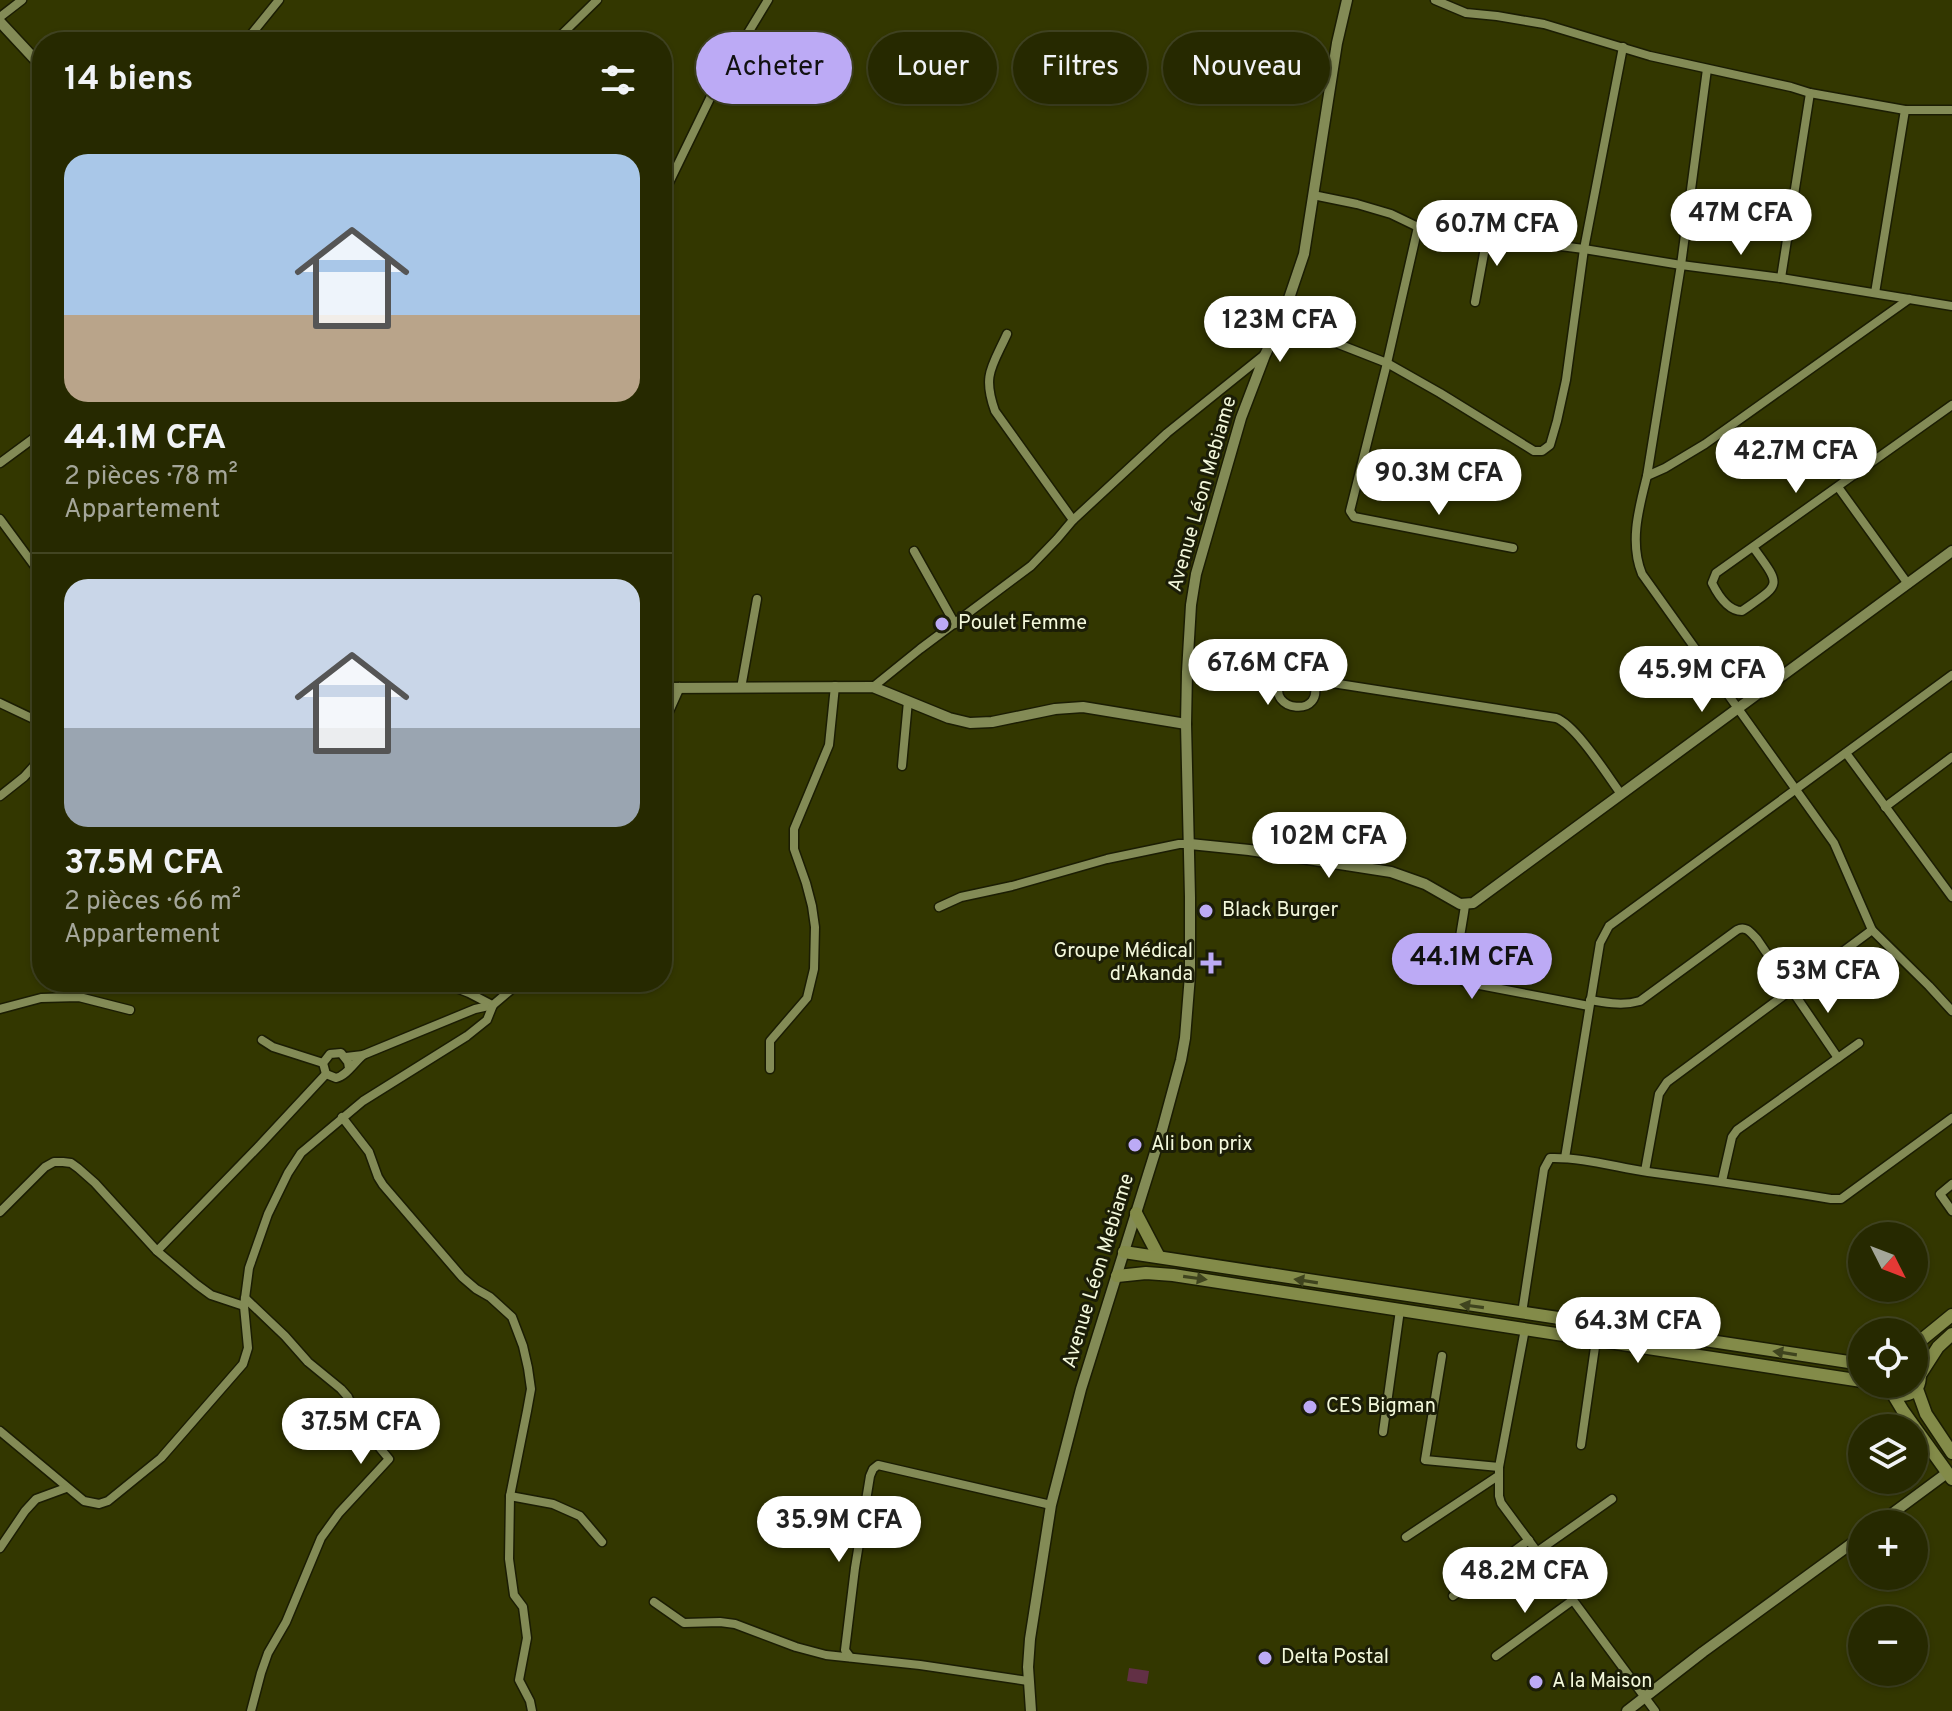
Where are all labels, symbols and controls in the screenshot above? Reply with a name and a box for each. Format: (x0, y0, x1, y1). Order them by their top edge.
chip: Acheter (696, 32, 852, 104)
chip: Louer (868, 32, 997, 104)
chip: Filtres (1013, 32, 1147, 104)
chip: Nouveau (1163, 32, 1330, 104)
icon: filters (596, 58, 640, 102)
text: 14 biens (64, 59, 193, 102)
pin: 47M CFA (1667, 189, 1815, 257)
text: 47M CFA (1689, 198, 1793, 231)
pin: 60.7M CFA (1405, 200, 1589, 268)
icon: home (280, 206, 424, 350)
text: 60.7M CFA (1434, 209, 1560, 242)
pin: 123M CFA (1197, 296, 1363, 364)
text: 123M CFA (1222, 305, 1338, 338)
street label: Avenue Léon Mebiame (1163, 393, 1243, 595)
text: 44.1M CFA (64, 418, 226, 461)
pin: 42.7M CFA (1704, 427, 1888, 495)
text: 42.7M CFA (1734, 436, 1858, 469)
pin: 90.3M CFA (1347, 449, 1531, 517)
text: 90.3M CFA (1374, 458, 1504, 491)
text: 2 pièces · 78 m² (64, 461, 238, 494)
text: Appartement (64, 494, 220, 527)
place label: Poulet Femme (958, 611, 1087, 637)
marker: Poulet Femme (933, 615, 951, 633)
icon: home (280, 631, 424, 775)
pin: 67.6M CFA (1176, 639, 1360, 707)
pin: 45.9M CFA (1610, 646, 1794, 714)
text: 67.6M CFA (1206, 648, 1330, 681)
text: 45.9M CFA (1637, 655, 1767, 688)
pin: 102M CFA (1246, 812, 1412, 880)
text: 102M CFA (1270, 821, 1388, 854)
text: 37.5M CFA (64, 843, 224, 886)
text: 2 pièces · 66 m² (64, 886, 241, 919)
place label: Black Burger (1222, 898, 1338, 924)
marker: Black Burger (1197, 902, 1215, 920)
text: Appartement (64, 919, 220, 952)
pin: 44.1M CFA (1380, 933, 1564, 1001)
place label: Groupe Médical d'Akanda (1054, 939, 1193, 988)
text: 44.1M CFA (1410, 942, 1534, 975)
pin: 53M CFA (1754, 947, 1902, 1015)
marker: Groupe Médical d'Akanda (1200, 952, 1222, 974)
text: 53M CFA (1775, 956, 1881, 989)
place label: Ali bon prix (1151, 1132, 1252, 1158)
marker: Ali bon prix (1126, 1136, 1144, 1154)
street label: Avenue Léon Mebiame (1057, 1170, 1141, 1372)
north arrow (1848, 1222, 1928, 1302)
map controls (1848, 1222, 1928, 1686)
one-way arrow (1183, 1272, 1208, 1285)
one-way arrow (1293, 1274, 1318, 1286)
pin: 64.3M CFA (1546, 1297, 1730, 1365)
one-way arrow (1459, 1299, 1484, 1312)
text: 64.3M CFA (1574, 1306, 1702, 1339)
button: locate (1848, 1318, 1928, 1398)
one-way arrow (1772, 1346, 1797, 1359)
place label: CES Bigman (1326, 1394, 1436, 1420)
pin: 37.5M CFA (269, 1398, 453, 1466)
marker: CES Bigman (1301, 1398, 1319, 1416)
text: 37.5M CFA (300, 1407, 422, 1440)
button: layers (1848, 1414, 1928, 1494)
pin: 35.9M CFA (747, 1496, 931, 1564)
text: 35.9M CFA (775, 1505, 903, 1538)
button: + (1848, 1510, 1928, 1590)
pin: 48.2M CFA (1433, 1547, 1617, 1615)
text: 48.2M CFA (1461, 1556, 1589, 1589)
button: − (1848, 1606, 1928, 1686)
place label: Delta Postal (1281, 1645, 1389, 1671)
marker: Delta Postal (1256, 1649, 1274, 1667)
place label: A la Maison (1552, 1669, 1653, 1695)
marker: A la Maison (1527, 1673, 1545, 1691)

